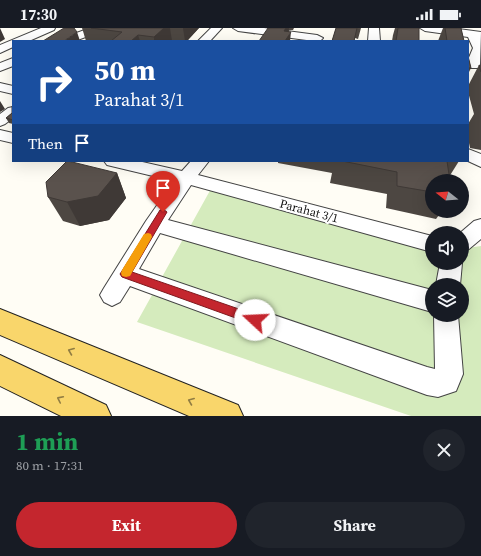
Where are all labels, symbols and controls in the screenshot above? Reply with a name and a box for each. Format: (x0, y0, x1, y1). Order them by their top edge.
text: 17:30 (20, 4, 57, 25)
text: 50 m (94, 51, 156, 89)
icon: right (28, 56, 80, 108)
text: Parahat 3/1 (94, 87, 184, 112)
icon: arrive (71, 132, 93, 154)
text: Then (28, 133, 63, 154)
pin (146, 171, 180, 212)
north arrow (425, 174, 469, 218)
map controls (425, 174, 469, 322)
icon: arrive (152, 177, 174, 199)
street label: Parahat 3/1 (278, 195, 340, 227)
button: sound (425, 226, 469, 270)
button: layers (425, 278, 469, 322)
position arrow (234, 299, 276, 341)
one-way arrow (68, 348, 75, 356)
one-way arrow (57, 396, 64, 404)
one-way arrow (188, 398, 196, 406)
text: 1 min (16, 425, 78, 458)
button: close (423, 429, 465, 471)
text: 80 m · 17:31 (16, 457, 84, 474)
button: Exit (16, 502, 237, 548)
button: Share (245, 502, 465, 548)

